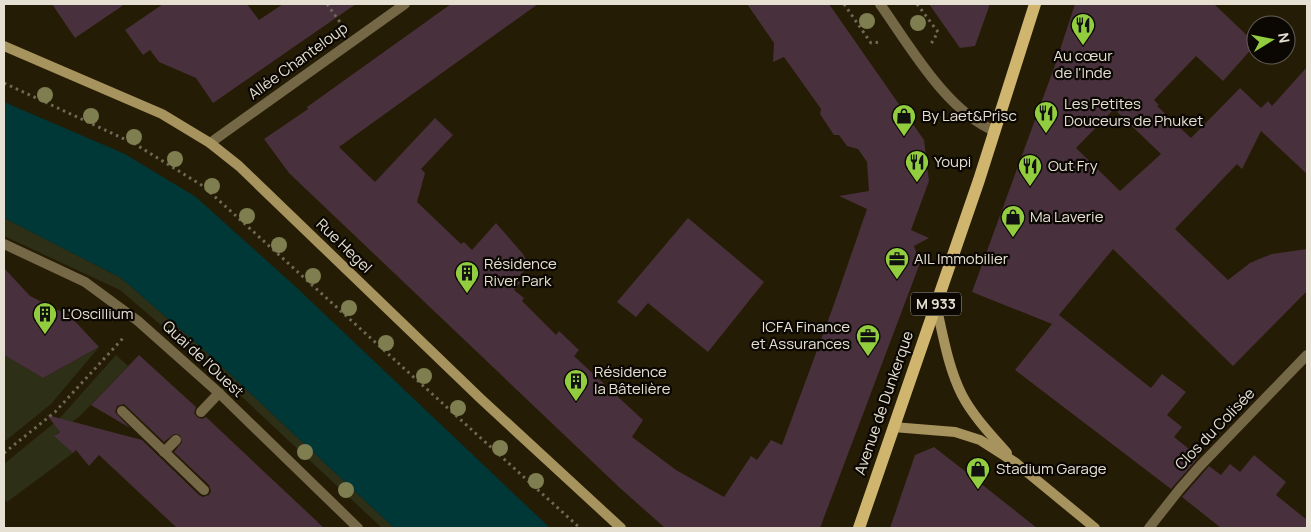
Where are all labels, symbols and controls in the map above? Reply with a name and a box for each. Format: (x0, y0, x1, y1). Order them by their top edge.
restaurant icon: Au cœur de l'Inde (1070, 12, 1096, 46)
north arrow (1246, 15, 1296, 65)
street label: Allée Chanteloup (244, 17, 352, 104)
text: N (1274, 31, 1295, 44)
place label: Au cœur de l'Inde (1053, 45, 1113, 83)
place label: Les Petites Douceurs de Phuket (1064, 93, 1203, 131)
restaurant icon: Les Petites Douceurs de Phuket (1033, 100, 1059, 134)
shop icon: By Laet&Prisc (891, 103, 917, 137)
place label: By Laet&Prisc (922, 105, 1017, 126)
restaurant icon: Youpi (904, 149, 930, 183)
place label: Youpi (934, 151, 971, 172)
restaurant icon: Out Fry (1017, 153, 1043, 187)
place label: Out Fry (1048, 155, 1098, 176)
shop icon: Ma Laverie (1000, 204, 1026, 238)
place label: Ma Laverie (1030, 206, 1104, 227)
street label: Rue Hegel (312, 214, 377, 278)
office icon: AIL Immobilier (884, 246, 910, 280)
place label: AIL Immobilier (914, 248, 1009, 269)
place label: Résidence River Park (484, 253, 557, 291)
building icon: Résidence River Park (454, 260, 480, 294)
road number: M 933 (911, 292, 961, 316)
building icon: L'Oscillium (32, 301, 58, 335)
place label: L'Oscillium (62, 303, 134, 324)
street label: Quai de l'Ouest (158, 316, 249, 402)
place label: ICFA Finance et Assurances (751, 316, 850, 354)
office icon: ICFA Finance et Assurances (855, 323, 881, 357)
street label: Avenue de Dunkerque (849, 328, 918, 478)
place label: Résidence la Bâtelière (594, 361, 671, 399)
building icon: Résidence la Bâtelière (563, 368, 589, 402)
street label: Clos du Colisée (1170, 383, 1259, 474)
shop icon: Stadium Garage (965, 456, 991, 490)
place label: Stadium Garage (996, 458, 1107, 479)

